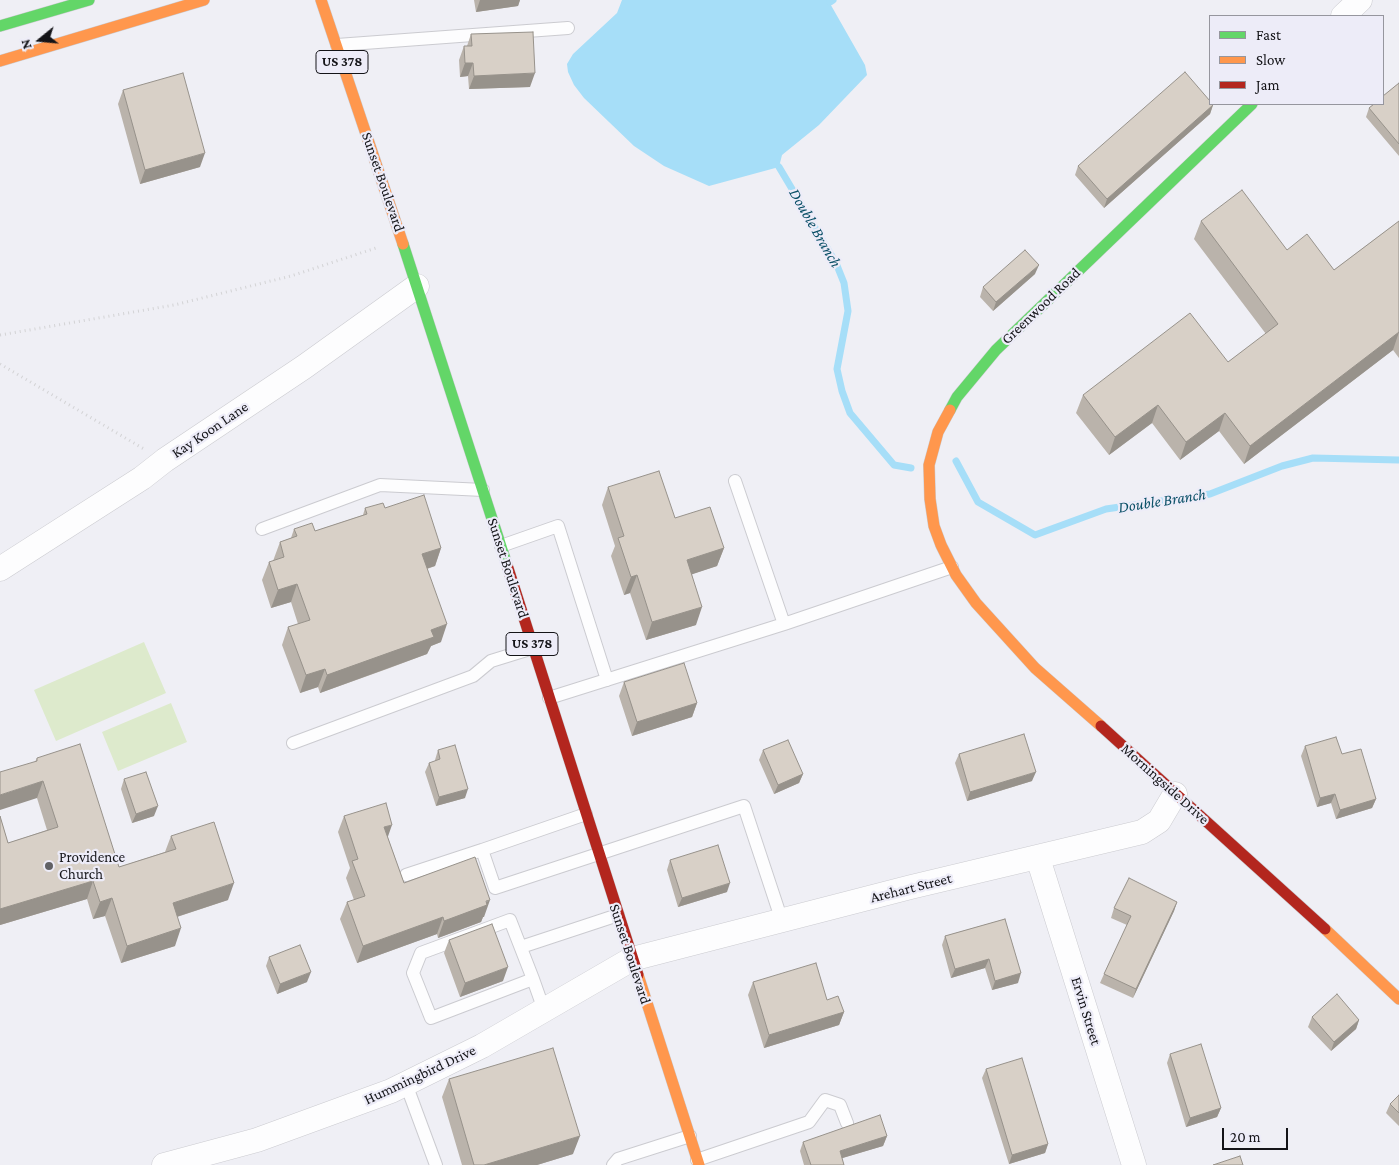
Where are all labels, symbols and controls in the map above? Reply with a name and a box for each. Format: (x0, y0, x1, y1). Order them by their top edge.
north arrow (15, 15, 65, 65)
legend (1209, 15, 1384, 105)
text: Fast (1256, 27, 1281, 43)
text: N (17, 37, 35, 51)
road number: US 378 (316, 51, 368, 74)
text: Slow (1256, 52, 1285, 68)
text: Jam (1256, 77, 1279, 93)
street label: Sunset Boulevard (358, 130, 408, 234)
water label: Double Branch (785, 185, 845, 271)
street label: Greenwood Road (998, 264, 1084, 348)
street label: Kay Koon Lane (168, 398, 252, 462)
water label: Double Branch (1117, 485, 1207, 517)
street label: Sunset Boulevard (483, 516, 533, 620)
road number: US 378 (506, 633, 558, 656)
street label: Morningside Drive (1117, 740, 1213, 828)
place label: Providence Church (59, 848, 125, 883)
marker: Providence Church (43, 860, 55, 872)
street label: Arehart Street (868, 869, 954, 907)
street label: Sunset Boulevard (605, 902, 655, 1006)
street label: Ervin Street (1067, 975, 1105, 1047)
street label: Hummingbird Drive (361, 1041, 479, 1109)
scale bar (1224, 1118, 1290, 1150)
text: 20 m (1230, 1129, 1261, 1145)

